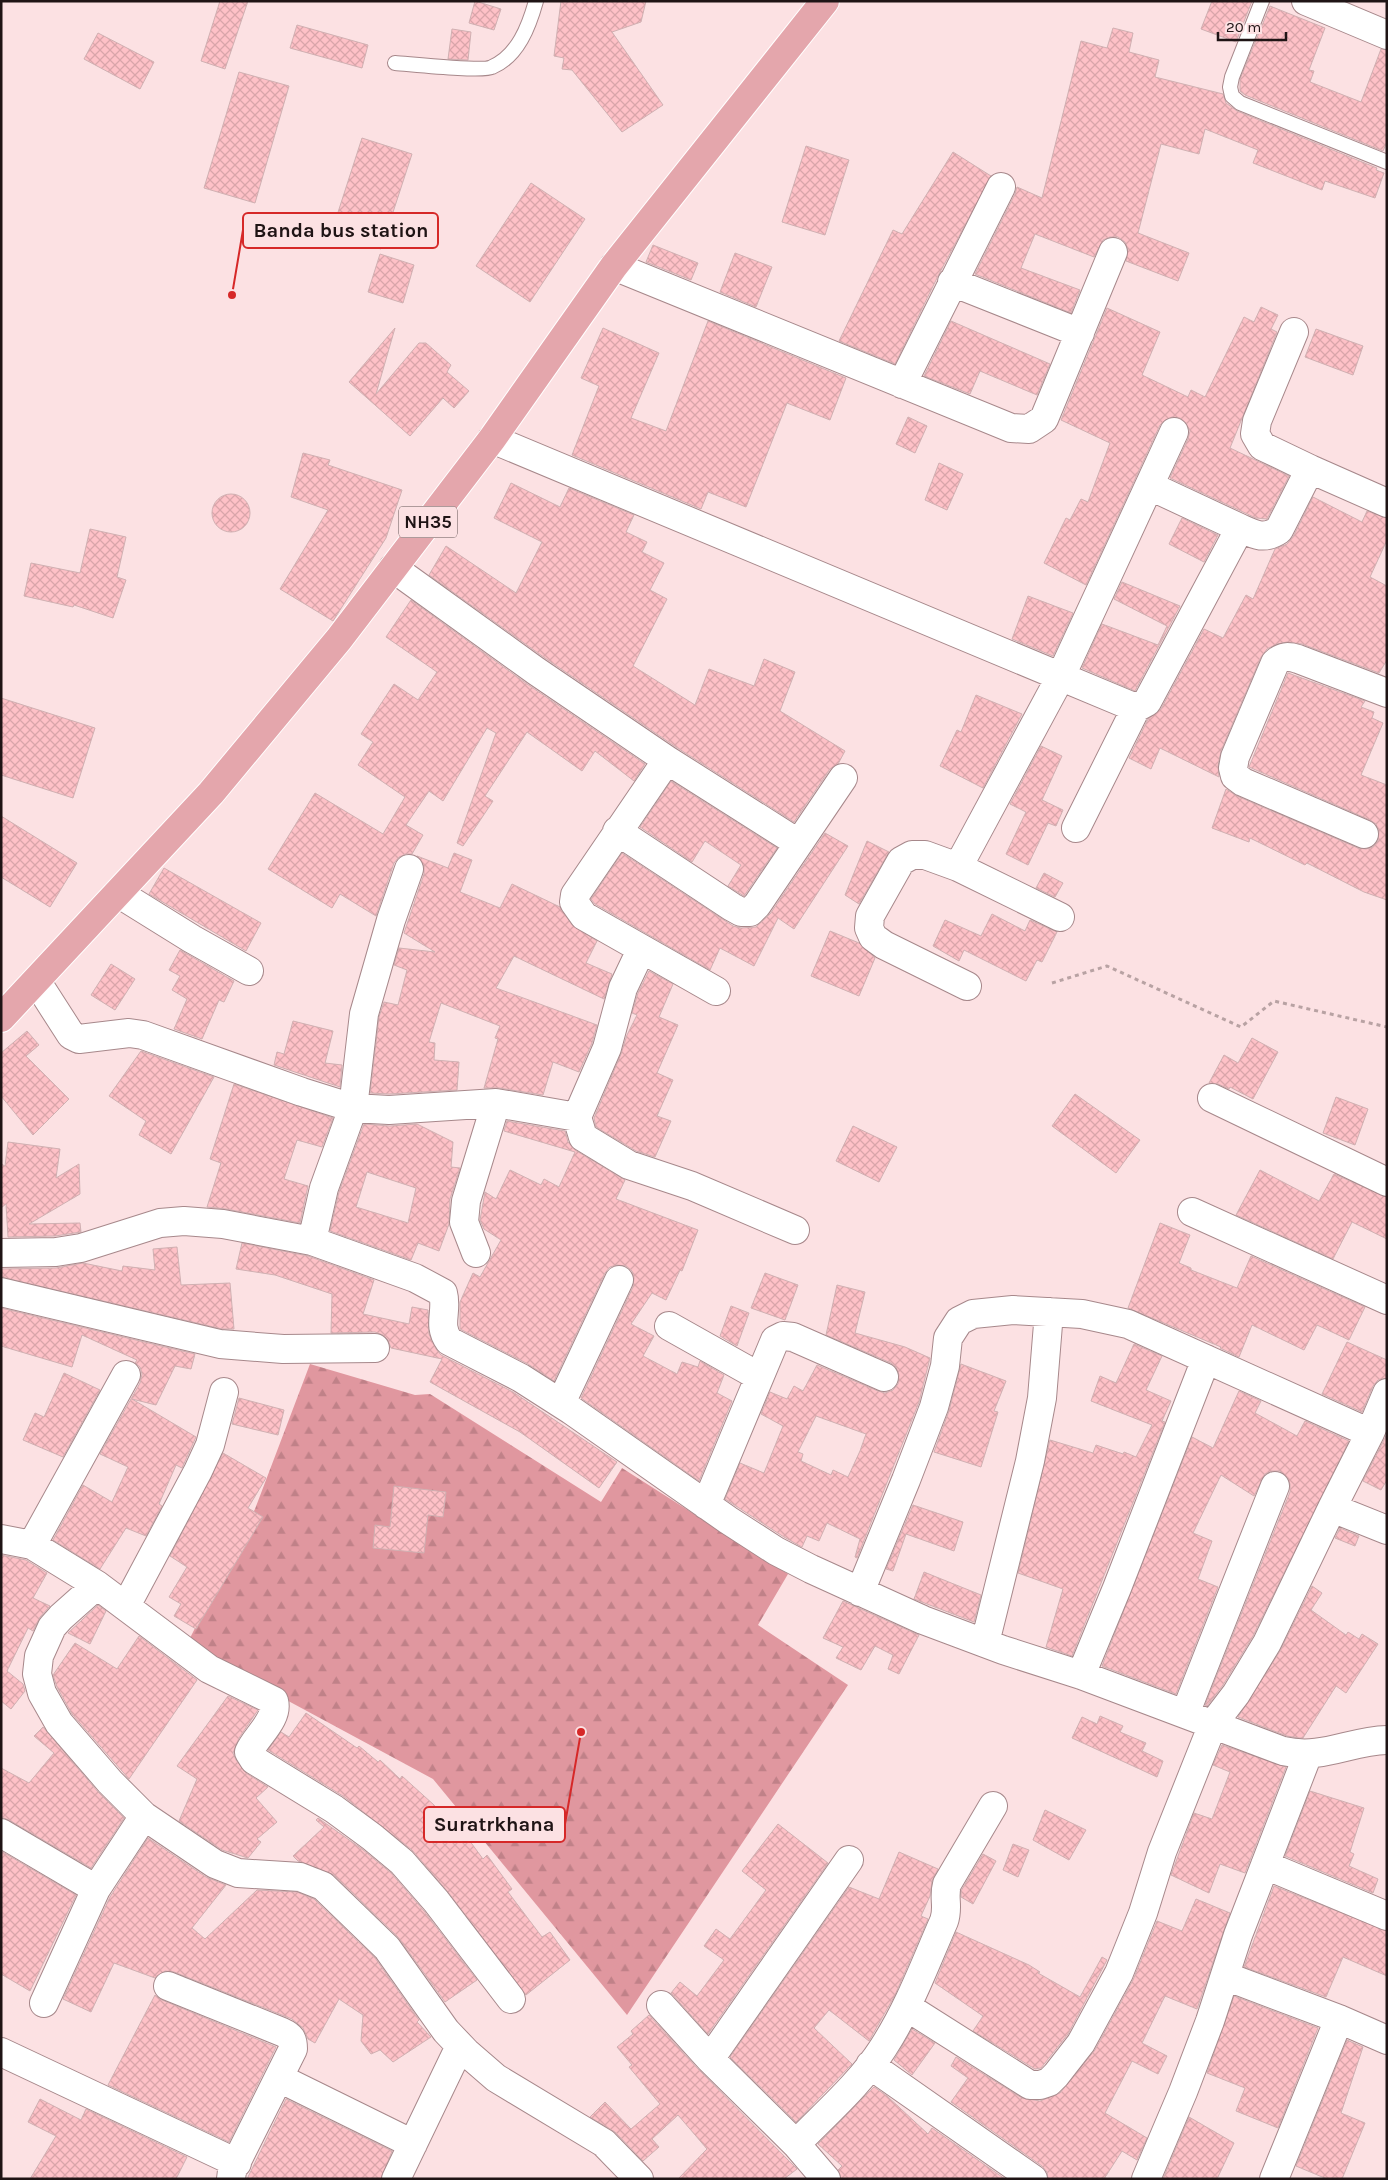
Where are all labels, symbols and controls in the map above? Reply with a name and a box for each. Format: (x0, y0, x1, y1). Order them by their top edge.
scale bar (1218, 10, 1286, 42)
text: 20 m (1226, 18, 1261, 36)
callout: Banda bus station (243, 213, 438, 248)
text: Banda bus station (254, 219, 428, 242)
road number: NH35 (399, 507, 457, 538)
callout: Suratrkhana (424, 1807, 565, 1842)
text: Suratrkhana (434, 1813, 554, 1836)

